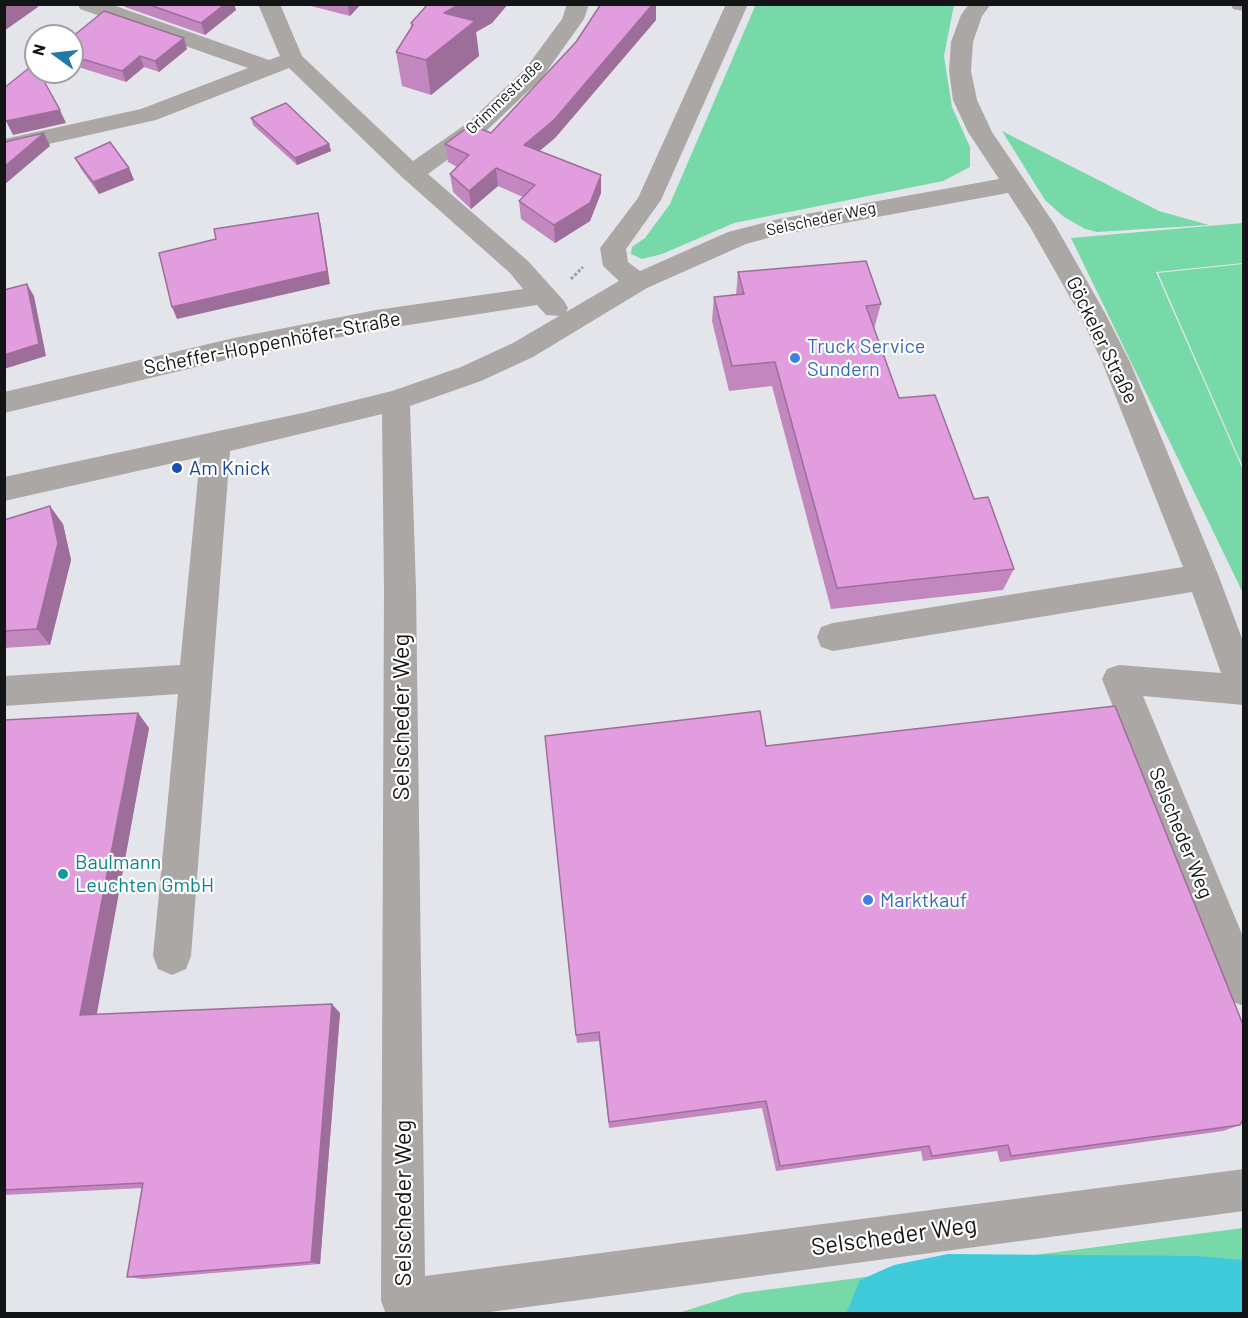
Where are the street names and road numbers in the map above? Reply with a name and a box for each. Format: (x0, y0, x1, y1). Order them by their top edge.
street label: Grimmestraße (462, 56, 546, 138)
street label: Selscheder Weg (765, 198, 877, 240)
street label: Göckeler Straße (1061, 273, 1143, 407)
street label: Scheffer-Hoppenhöfer-Straße (142, 306, 402, 380)
street label: Selscheder Weg (387, 634, 415, 800)
street label: Selscheder Weg (1144, 764, 1218, 902)
street label: Selscheder Weg (389, 1120, 417, 1286)
street label: Selscheder Weg (809, 1210, 979, 1262)

